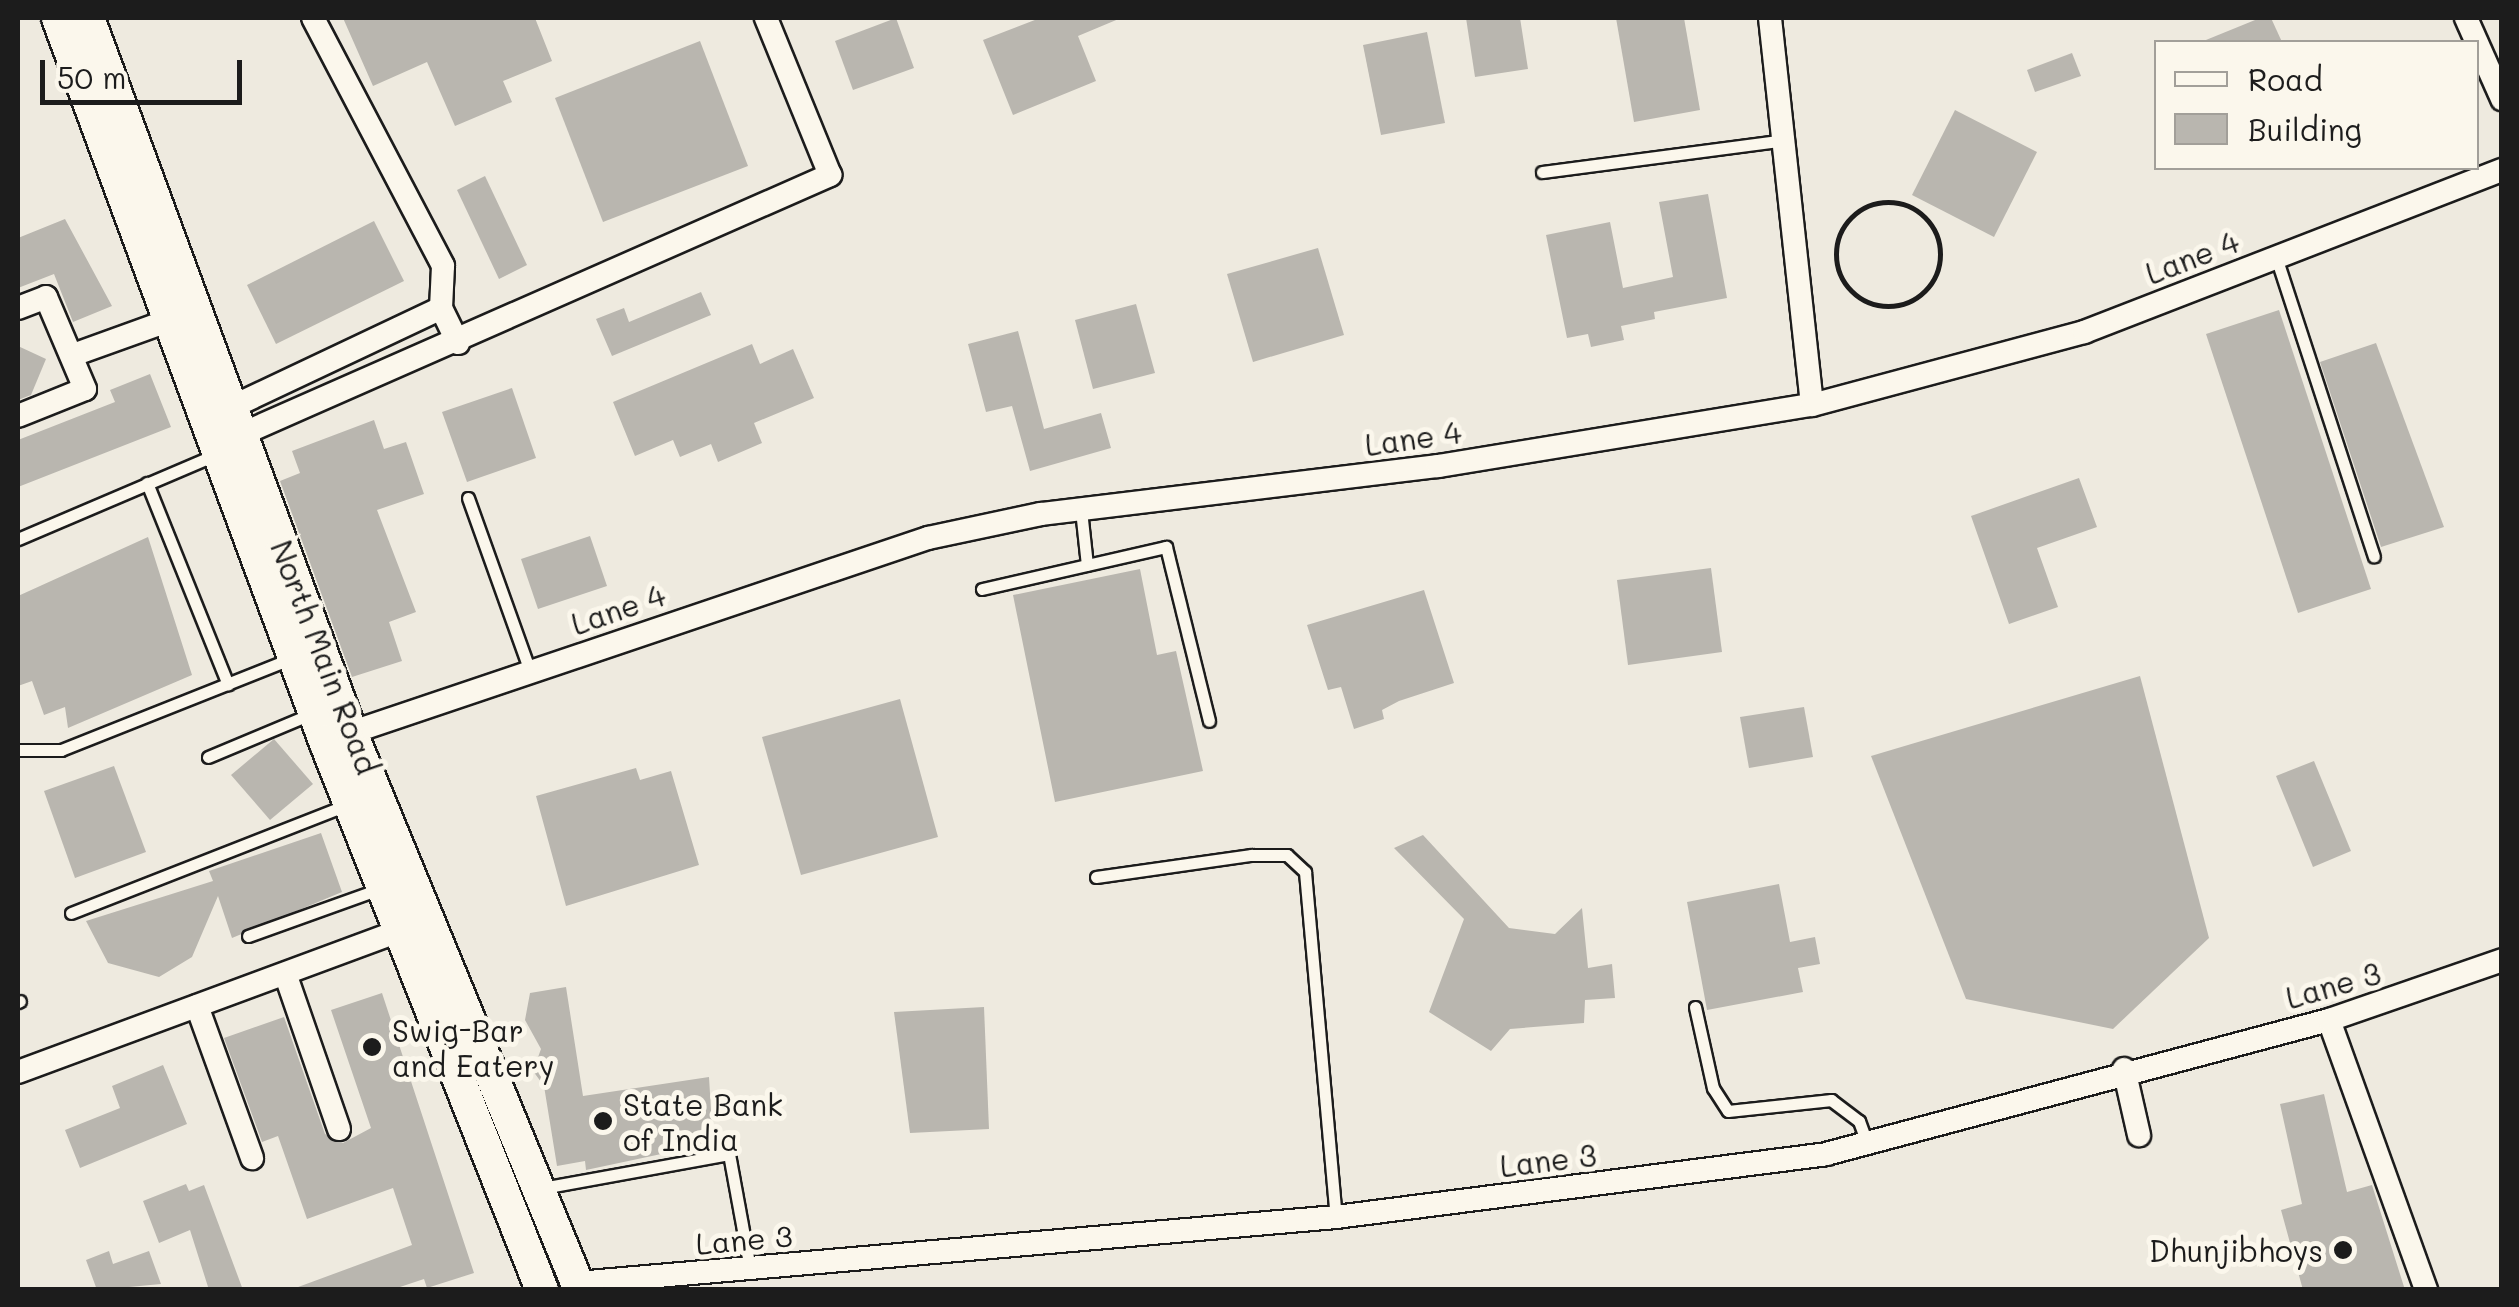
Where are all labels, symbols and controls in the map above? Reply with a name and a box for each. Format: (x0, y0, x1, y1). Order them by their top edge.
scale bar (45, 40, 248, 102)
legend (2154, 40, 2479, 170)
text: 50 m (57, 57, 127, 97)
text: Road (2248, 59, 2323, 99)
text: Building (2248, 109, 2362, 149)
street label: Lane 4 (2140, 223, 2244, 291)
street label: Lane 4 (1363, 413, 1463, 463)
street label: North Main Road (264, 535, 386, 779)
street label: Lane 4 (566, 576, 670, 642)
street label: Lane 3 (2281, 954, 2385, 1016)
place label: Swig-Bar and Eatery (392, 1012, 554, 1082)
marker: Swig-Bar and Eatery (361, 1036, 383, 1058)
place label: State Bank of India (623, 1086, 783, 1156)
marker: State Bank of India (592, 1110, 614, 1132)
street label: Lane 3 (1498, 1136, 1598, 1184)
street label: Lane 3 (694, 1217, 794, 1261)
place label: Dhunjibhoys (2149, 1232, 2323, 1268)
marker: Dhunjibhoys (2332, 1239, 2354, 1261)

